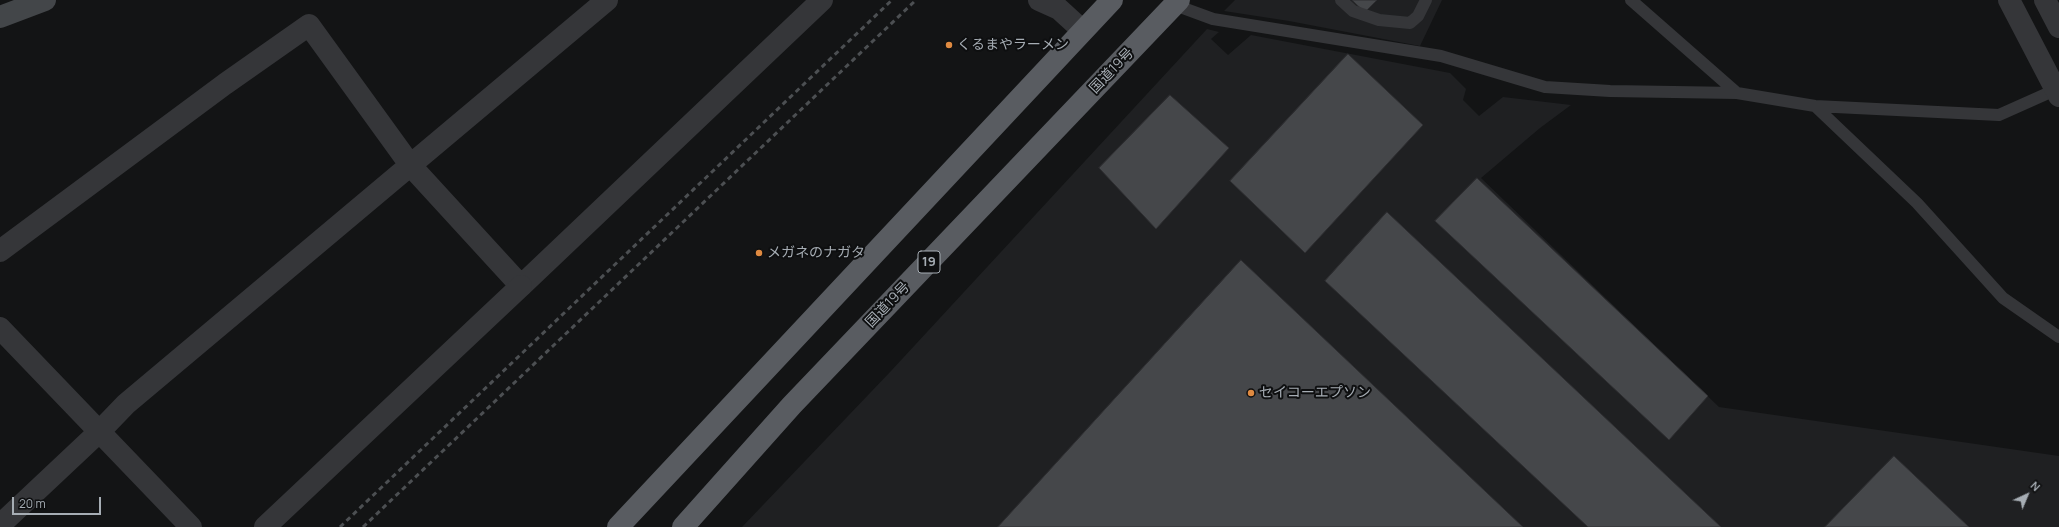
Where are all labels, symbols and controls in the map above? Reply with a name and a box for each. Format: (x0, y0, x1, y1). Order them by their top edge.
place label: くるまやラーメン (957, 37, 1069, 53)
marker: くるまやラーメン (944, 40, 954, 50)
street label: 国道19号 (1086, 45, 1138, 97)
place label: メガネのナガタ (767, 245, 865, 261)
marker: メガネのナガタ (754, 248, 764, 258)
road number: 19 (918, 251, 940, 273)
street label: 国道19号 (862, 279, 914, 331)
place label: セイコーエプソン (1259, 385, 1371, 401)
marker: セイコーエプソン (1246, 388, 1256, 398)
north arrow (2007, 475, 2047, 515)
text: N (2028, 478, 2044, 494)
scale bar (14, 489, 103, 515)
text: 20 m (19, 495, 46, 512)

